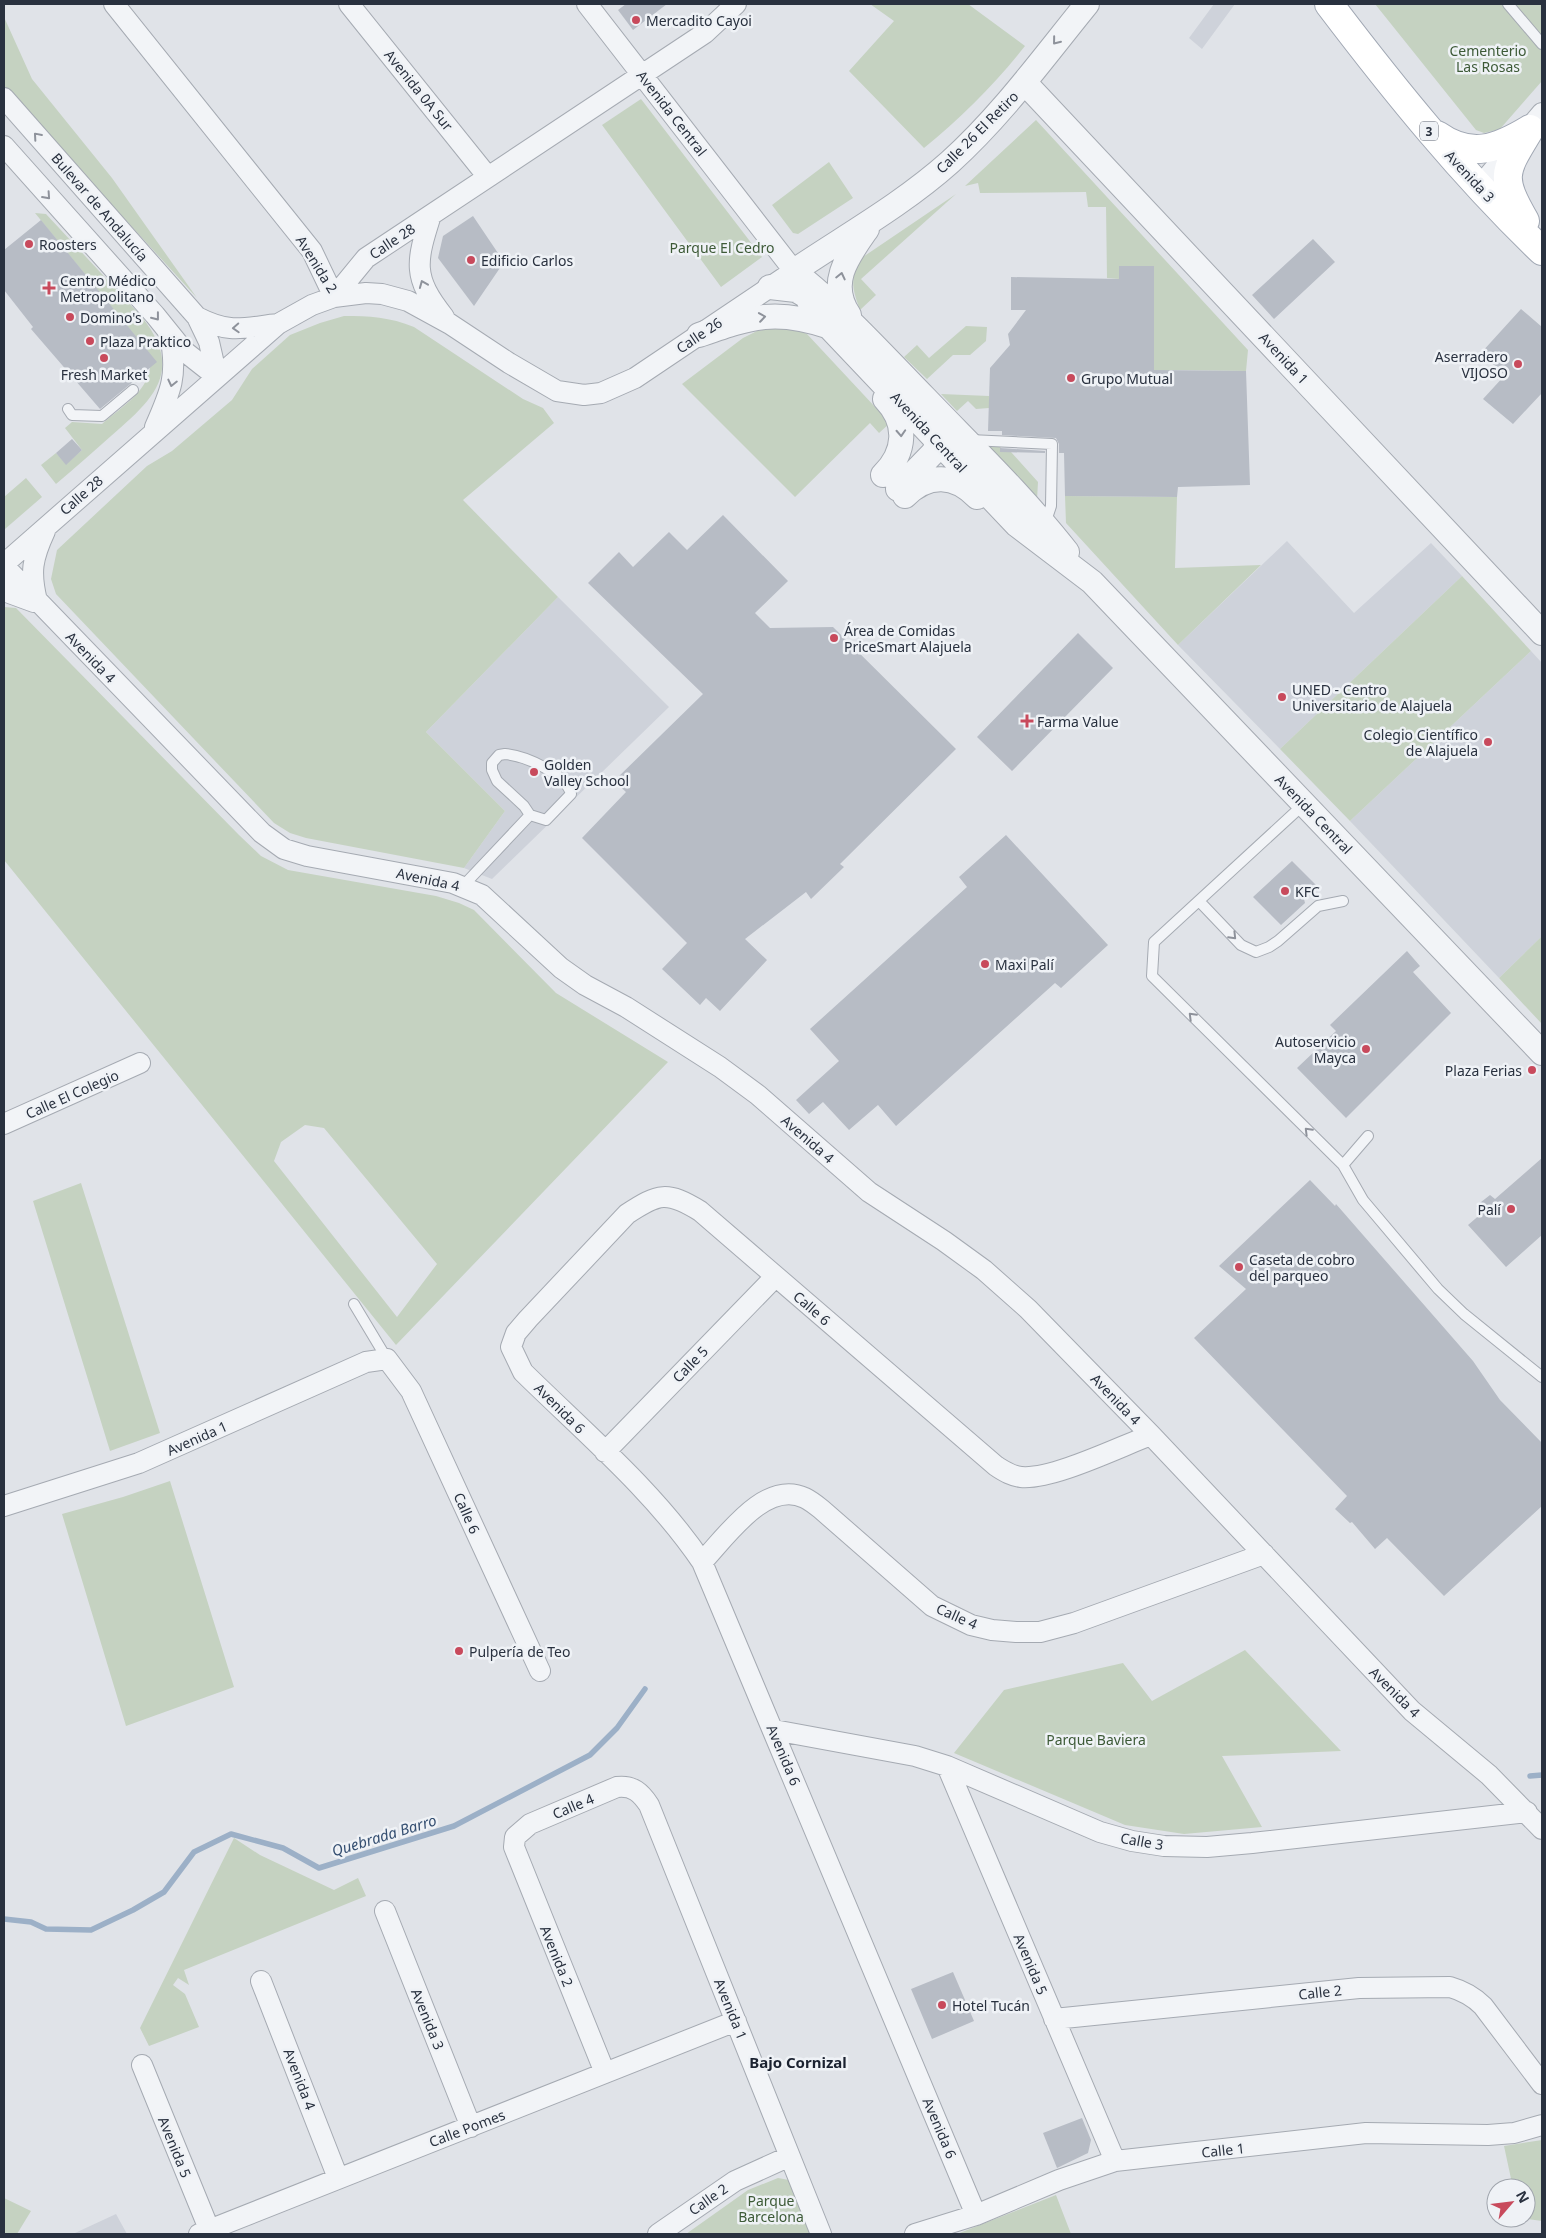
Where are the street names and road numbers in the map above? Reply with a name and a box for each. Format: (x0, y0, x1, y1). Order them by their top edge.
street label: Avenida 0A Sur (380, 46, 458, 135)
street label: Avenida Central (633, 66, 711, 160)
street label: Calle 26 El Retiro (932, 87, 1022, 177)
road number: 3 (1420, 122, 1438, 140)
street label: Avenida 3 (1441, 146, 1499, 206)
street label: Bulevar de Andalucía (48, 149, 152, 265)
street label: Calle 28 (365, 219, 419, 263)
street label: Avenida 2 (292, 232, 342, 296)
street label: Calle 26 (672, 313, 726, 357)
street label: Avenida 1 (1255, 328, 1313, 388)
street label: Avenida Central (887, 388, 971, 476)
street label: Calle 28 (55, 471, 107, 519)
street label: Avenida 4 (62, 627, 120, 687)
street label: Avenida Central (1271, 770, 1357, 858)
street label: Avenida 4 (395, 863, 461, 895)
street label: Calle El Colegio (22, 1065, 122, 1123)
street label: Avenida 4 (777, 1111, 839, 1167)
street label: Calle 6 (789, 1287, 835, 1329)
street label: Calle 5 (668, 1342, 712, 1386)
street label: Avenida 4 (1087, 1369, 1145, 1429)
street label: Avenida 6 (531, 1379, 589, 1437)
street label: Avenida 1 (164, 1416, 230, 1460)
street label: Calle 6 (449, 1489, 485, 1537)
street label: Calle 4 (933, 1598, 981, 1634)
street label: Avenida 4 (1366, 1663, 1424, 1721)
street label: Avenida 6 (763, 1722, 805, 1788)
street label: Calle 4 (549, 1789, 597, 1823)
street label: Calle 3 (1119, 1828, 1165, 1854)
street label: Avenida 2 (536, 1923, 578, 1989)
street label: Avenida 5 (1010, 1931, 1052, 1997)
street label: Avenida 1 (710, 1976, 752, 2042)
street label: Calle 2 (1297, 1980, 1343, 2004)
street label: Avenida 3 (407, 1986, 449, 2052)
street label: Avenida 4 (280, 2046, 320, 2112)
street label: Avenida 6 (919, 2095, 961, 2161)
street label: Calle Pomes (426, 2105, 508, 2151)
street label: Avenida 5 (154, 2114, 196, 2180)
street label: Calle 1 (1200, 2138, 1246, 2162)
street label: Calle 2 (685, 2179, 731, 2219)

